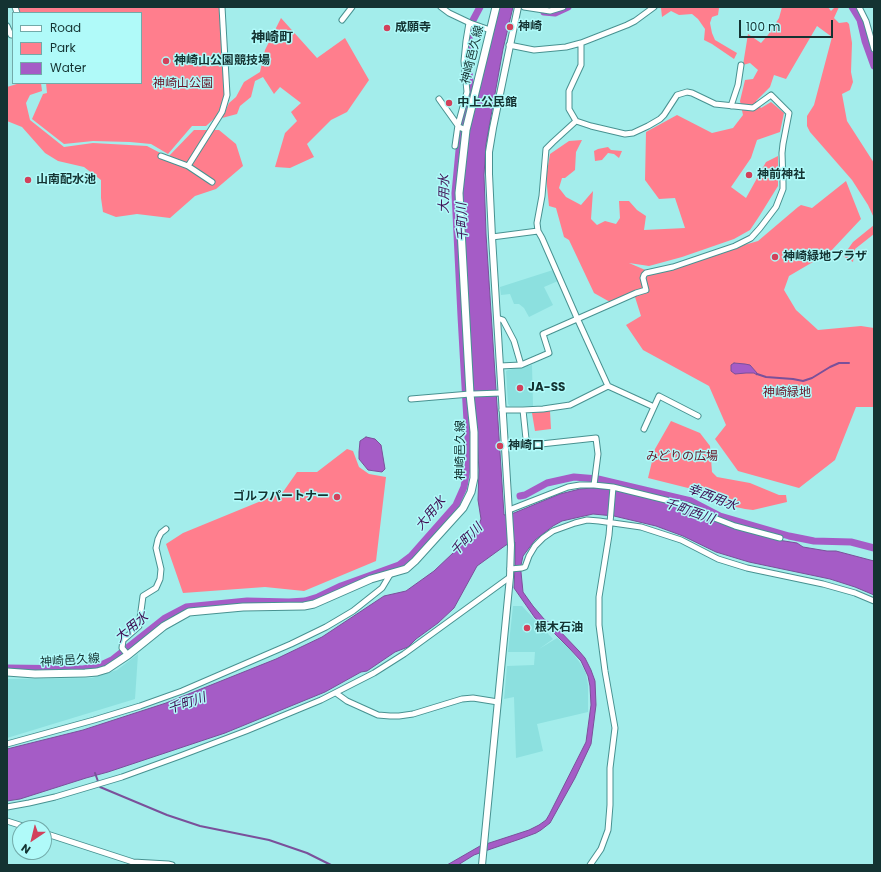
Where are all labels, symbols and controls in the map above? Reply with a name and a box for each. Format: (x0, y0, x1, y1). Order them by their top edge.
legend (12, 12, 142, 84)
scale bar (741, 12, 835, 38)
text: 100 m (746, 18, 780, 35)
text: Road (50, 19, 81, 36)
place label: 神崎 (518, 20, 542, 34)
place label: 成願寺 (395, 21, 431, 35)
marker: 神崎 (505, 22, 515, 32)
marker: 成願寺 (382, 23, 392, 33)
street label: 神崎邑久線 (459, 24, 487, 86)
district label: 神崎町 (251, 30, 293, 46)
text: Park (50, 39, 76, 56)
place label: 神崎山公園競技場 (174, 54, 270, 68)
marker: 神崎山公園競技場 (161, 56, 171, 66)
text: Water (50, 59, 86, 76)
park label: 神崎山公園 (153, 77, 213, 91)
place label: 中上公民館 (457, 96, 517, 110)
marker: 中上公民館 (444, 98, 454, 108)
place label: 神前神社 (757, 168, 805, 182)
marker: 神前神社 (744, 170, 754, 180)
place label: 山南配水池 (36, 173, 96, 187)
water label: 大用水 (437, 174, 453, 214)
marker: 山南配水池 (23, 175, 33, 185)
water label: 千町川 (455, 202, 471, 242)
place label: 神崎緑地プラザ (783, 250, 867, 264)
marker: 神崎緑地プラザ (770, 252, 780, 262)
place label: JA-SS (528, 381, 565, 395)
marker: JA-SS (515, 383, 525, 393)
park label: 神崎緑地 (763, 386, 811, 400)
street label: 神崎邑久線 (454, 420, 468, 480)
place label: 神崎口 (508, 439, 544, 453)
marker: 神崎口 (495, 441, 505, 451)
park label: みどりの広場 (646, 450, 718, 464)
water label: 幸西用水 (685, 481, 739, 515)
place label: ゴルフパートナー (233, 490, 329, 504)
marker: ゴルフパートナー (332, 492, 342, 502)
water label: 大用水 (412, 494, 450, 534)
water label: 千町西川 (662, 496, 716, 528)
water label: 千町川 (448, 521, 486, 559)
water label: 大用水 (112, 610, 152, 646)
place label: 根木石油 (535, 621, 583, 635)
marker: 根木石油 (522, 623, 532, 633)
street label: 神崎邑久線 (40, 652, 100, 670)
water label: 千町川 (166, 690, 208, 718)
north arrow (12, 820, 52, 860)
text: N (18, 840, 34, 858)

